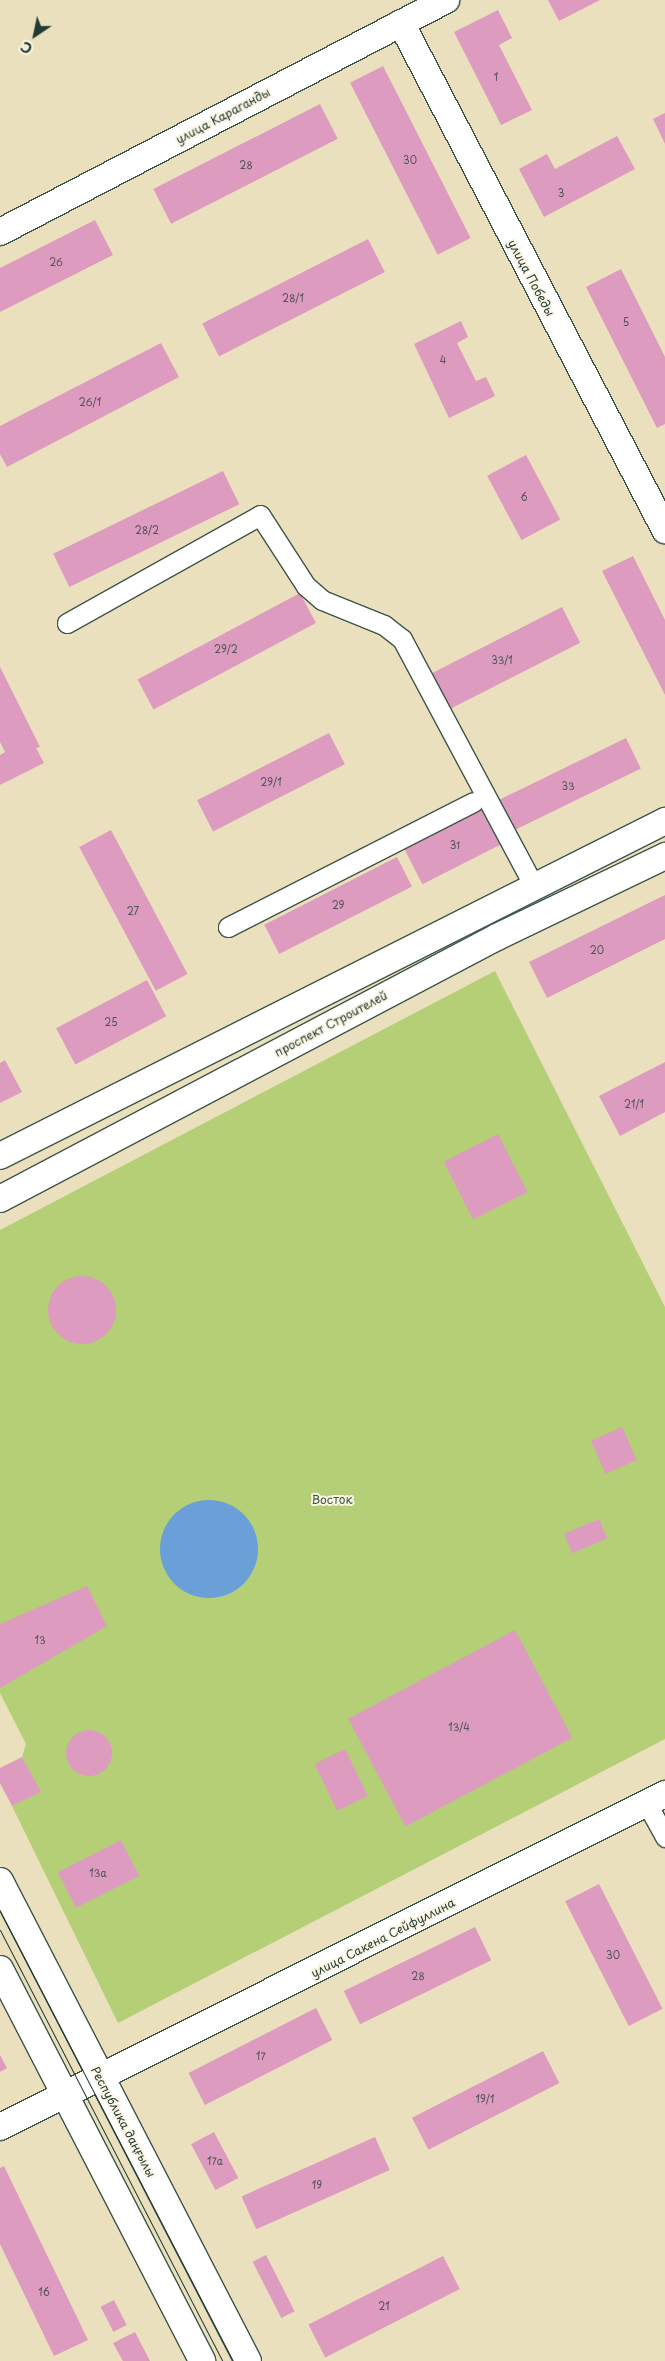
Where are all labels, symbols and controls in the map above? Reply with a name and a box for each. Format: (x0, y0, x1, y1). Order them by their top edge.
north arrow (10, 10, 60, 60)
text: С (16, 36, 37, 59)
house number: 1 (494, 71, 498, 83)
street label: улица Караганды (173, 85, 273, 147)
house number: 30 (403, 154, 417, 166)
house number: 28 (239, 159, 253, 171)
house number: 3 (558, 187, 564, 199)
street label: улица Победы (505, 237, 557, 319)
house number: 26 (49, 256, 63, 268)
house number: 28/1 (282, 292, 304, 304)
house number: 5 (623, 316, 629, 328)
house number: 4 (440, 354, 446, 366)
house number: 26/1 (79, 396, 101, 408)
house number: 6 (520, 491, 528, 503)
house number: 28/2 (135, 524, 159, 536)
house number: 29/2 (214, 643, 238, 655)
house number: 33/1 (491, 654, 513, 666)
house number: 29/1 (260, 776, 282, 788)
house number: 33 (561, 780, 575, 792)
house number: 31 (450, 839, 460, 851)
house number: 29 (332, 899, 344, 911)
house number: 27 (127, 905, 139, 917)
house number: 20 (590, 944, 604, 956)
street label: проспект Строителей (272, 988, 390, 1060)
house number: 25 (104, 1016, 118, 1028)
house number: 21/1 (624, 1098, 644, 1110)
park label: Восток (311, 1493, 353, 1507)
house number: 13 (34, 1634, 46, 1646)
house number: 13/4 (448, 1721, 470, 1733)
house number: 13а (89, 1867, 107, 1879)
street label: улица Сакена Сейфуллина (308, 1895, 458, 1981)
house number: 30 (606, 1949, 620, 1961)
house number: 28 (411, 1970, 425, 1982)
house number: 17 (256, 2050, 266, 2062)
street label: Республика даңғылы (87, 2064, 159, 2180)
house number: 19/1 (476, 2093, 494, 2105)
house number: 17а (207, 2155, 223, 2167)
house number: 19 (312, 2179, 322, 2191)
house number: 16 (38, 2286, 50, 2298)
house number: 21 (378, 2300, 390, 2312)

